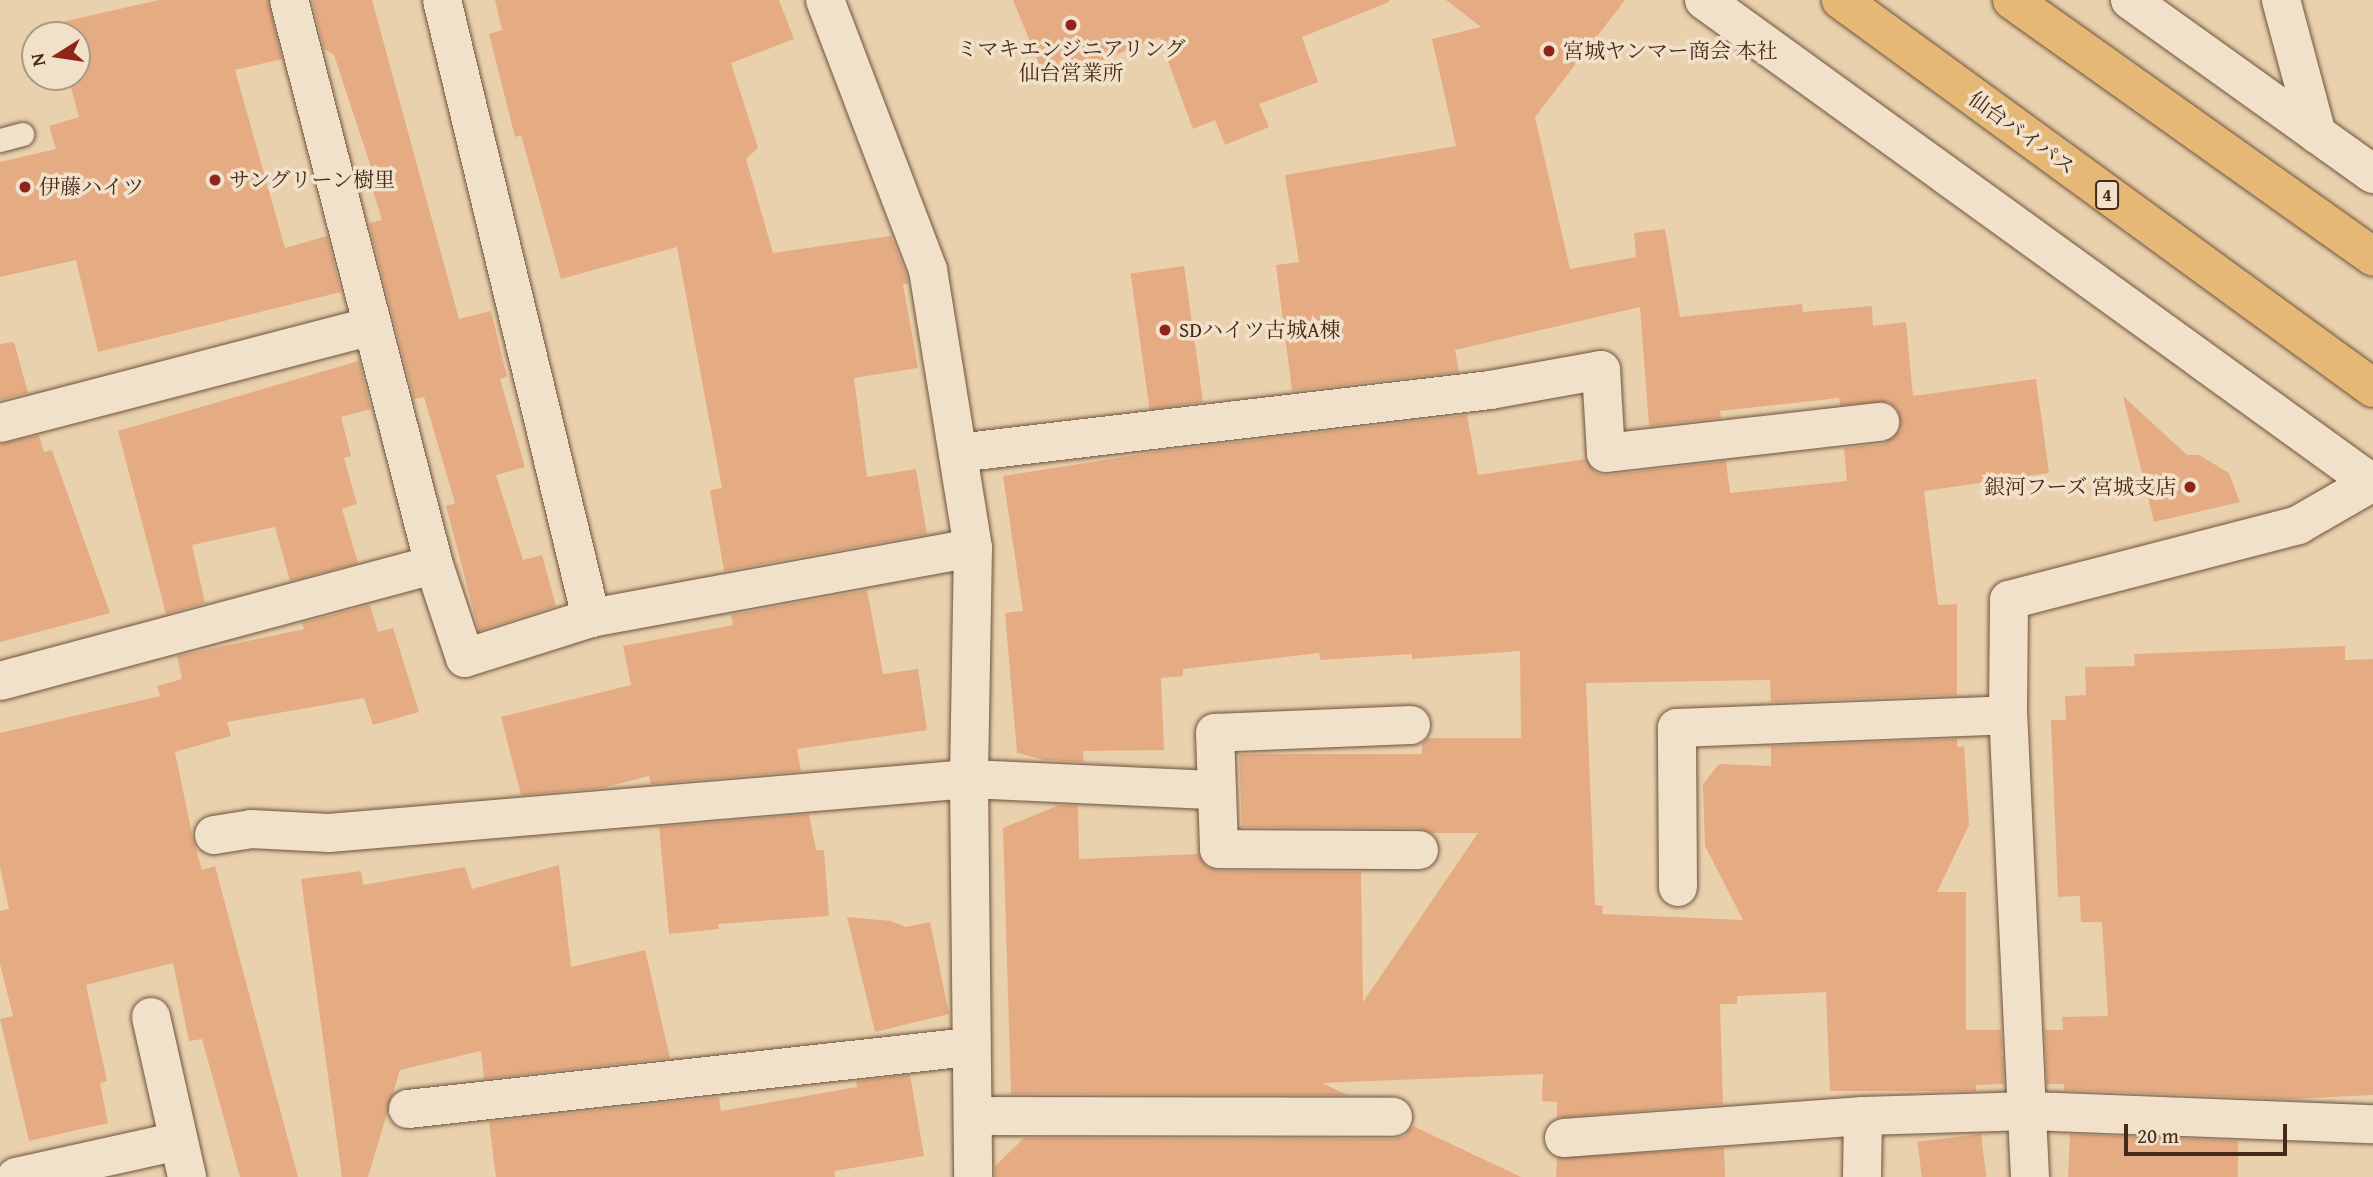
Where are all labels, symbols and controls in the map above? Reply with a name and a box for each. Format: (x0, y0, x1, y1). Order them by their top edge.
marker: ミマキエンジニアリング 仙台営業所 (1063, 17, 1079, 33)
north arrow (21, 21, 91, 91)
place label: ミマキエンジニアリング 仙台営業所 (956, 36, 1186, 86)
place label: 宮城ヤンマー商会 本社 (1563, 38, 1778, 64)
marker: 宮城ヤンマー商会 本社 (1541, 43, 1557, 59)
text: N (22, 51, 52, 69)
street label: 仙台バイパス (1964, 86, 2080, 180)
place label: サングリーン樹里 (229, 167, 397, 193)
marker: サングリーン樹里 (207, 172, 223, 188)
place label: 伊藤ハイツ (39, 174, 144, 200)
marker: 伊藤ハイツ (17, 179, 33, 195)
road number: 4 (2095, 180, 2119, 210)
place label: SDハイツ古城A棟 (1179, 317, 1341, 343)
marker: SDハイツ古城A棟 (1157, 322, 1173, 338)
place label: 銀河フーズ 宮城支店 (1983, 474, 2176, 500)
marker: 銀河フーズ 宮城支店 (2182, 479, 2198, 495)
scale bar (2128, 1110, 2291, 1154)
text: 20 m (2137, 1120, 2179, 1151)

